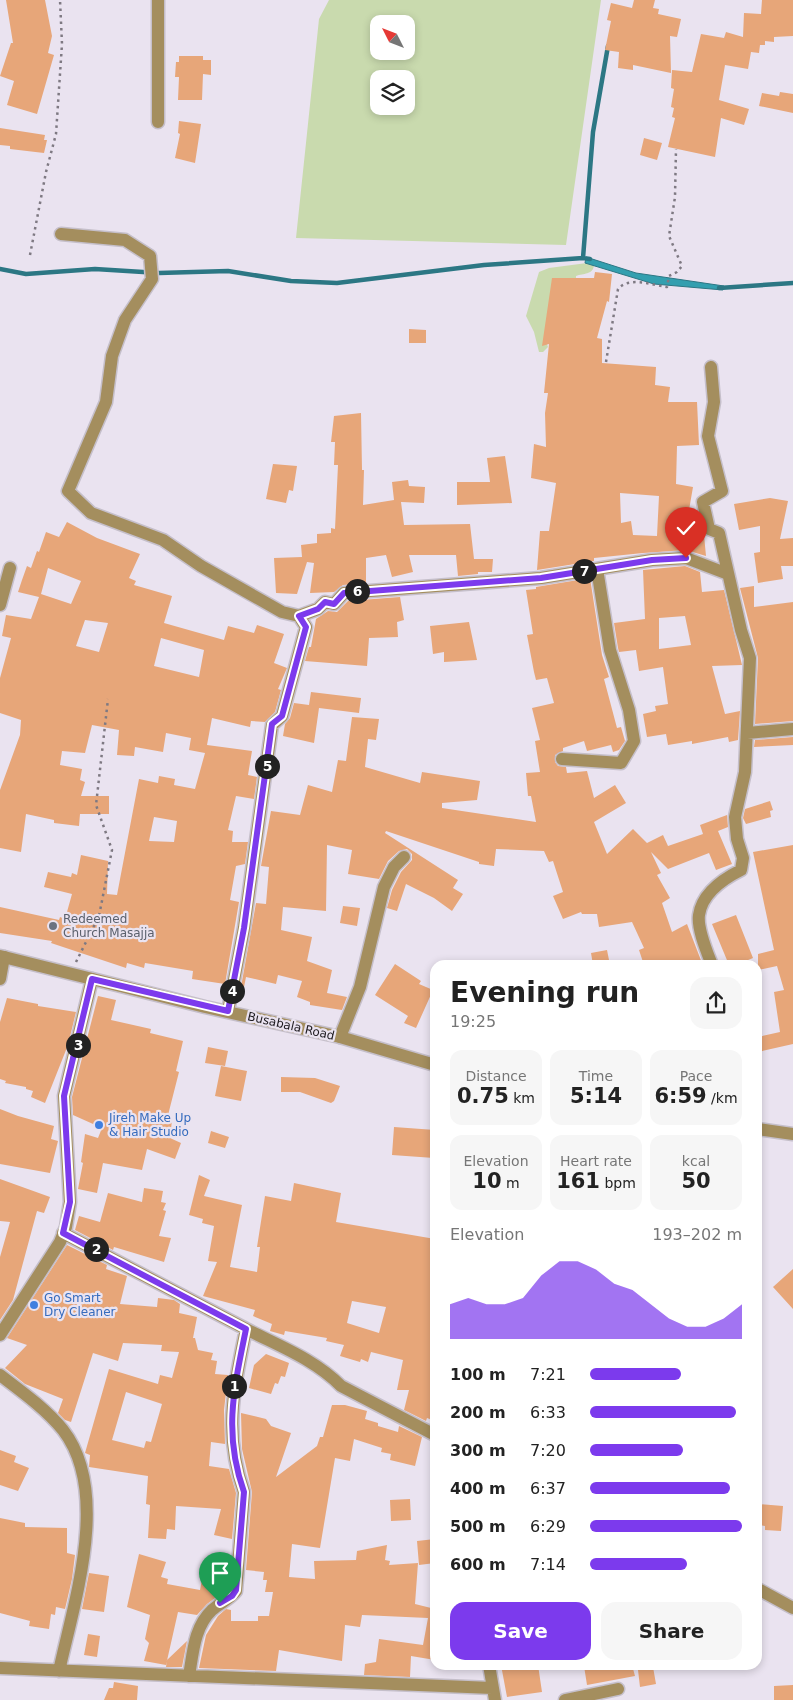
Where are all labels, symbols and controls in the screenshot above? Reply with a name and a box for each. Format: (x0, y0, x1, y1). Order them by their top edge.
north arrow (370, 15, 415, 60)
map controls (370, 15, 415, 115)
button: layers (370, 70, 415, 115)
pin (665, 507, 707, 558)
icon: check (672, 514, 700, 542)
pin: 7 (572, 558, 596, 584)
text: 7 (580, 563, 589, 579)
pin: 6 (344, 578, 370, 604)
text: 6 (353, 583, 362, 599)
pin: 5 (254, 754, 280, 778)
text: 5 (263, 758, 272, 774)
place label: Redeemed Church Masajja (63, 912, 155, 940)
marker: Redeemed Church Masajja (47, 920, 59, 932)
text: Evening run (450, 976, 639, 1009)
button: share (690, 977, 742, 1029)
pin: 4 (220, 978, 244, 1004)
text: 4 (228, 983, 237, 999)
street label: Busabala Road (246, 1009, 336, 1043)
text: 19:25 (450, 1012, 496, 1031)
pin: 3 (66, 1032, 90, 1058)
text: 3 (74, 1037, 83, 1053)
text: Distance (465, 1068, 527, 1084)
text: Time (579, 1068, 613, 1084)
text: Pace (680, 1068, 712, 1084)
text: 0.75 (457, 1084, 509, 1108)
text: 5:14 (570, 1084, 622, 1108)
text: 6:59 (654, 1084, 707, 1108)
text: km (509, 1090, 535, 1106)
text: /km (707, 1090, 738, 1106)
place label: Jireh Make Up & Hair Studio (108, 1111, 191, 1139)
marker: Jireh Make Up & Hair Studio (93, 1119, 105, 1131)
text: Elevation (463, 1153, 529, 1169)
text: Heart rate (560, 1153, 632, 1169)
text: kcal (682, 1153, 710, 1169)
text: 10 (472, 1169, 502, 1193)
text: 161 (556, 1169, 600, 1193)
text: 50 (681, 1169, 711, 1193)
text: m (502, 1175, 520, 1191)
text: bpm (600, 1175, 636, 1191)
text: Elevation (450, 1225, 524, 1244)
text: 193–202 m (652, 1225, 742, 1244)
pin: 2 (84, 1236, 108, 1262)
text: 2 (92, 1241, 101, 1257)
place label: Go Smart Dry Cleaner (44, 1291, 116, 1319)
marker: Go Smart Dry Cleaner (28, 1299, 40, 1311)
text: 100 m (450, 1365, 506, 1384)
text: 7:21 (530, 1365, 566, 1384)
pin: 1 (222, 1374, 246, 1398)
text: 1 (230, 1378, 239, 1394)
text: 200 m (450, 1403, 506, 1422)
text: 6:33 (530, 1403, 566, 1422)
text: 300 m (450, 1441, 506, 1460)
text: 7:20 (530, 1441, 566, 1460)
text: 400 m (450, 1479, 506, 1498)
text: 6:37 (530, 1479, 566, 1498)
text: 500 m (450, 1517, 506, 1536)
text: 6:29 (530, 1517, 566, 1536)
pin (199, 1552, 241, 1603)
text: 600 m (450, 1555, 506, 1574)
text: 7:14 (530, 1555, 566, 1574)
icon: arrive (206, 1559, 234, 1587)
button: Save (450, 1602, 591, 1660)
button: Share (601, 1602, 742, 1660)

